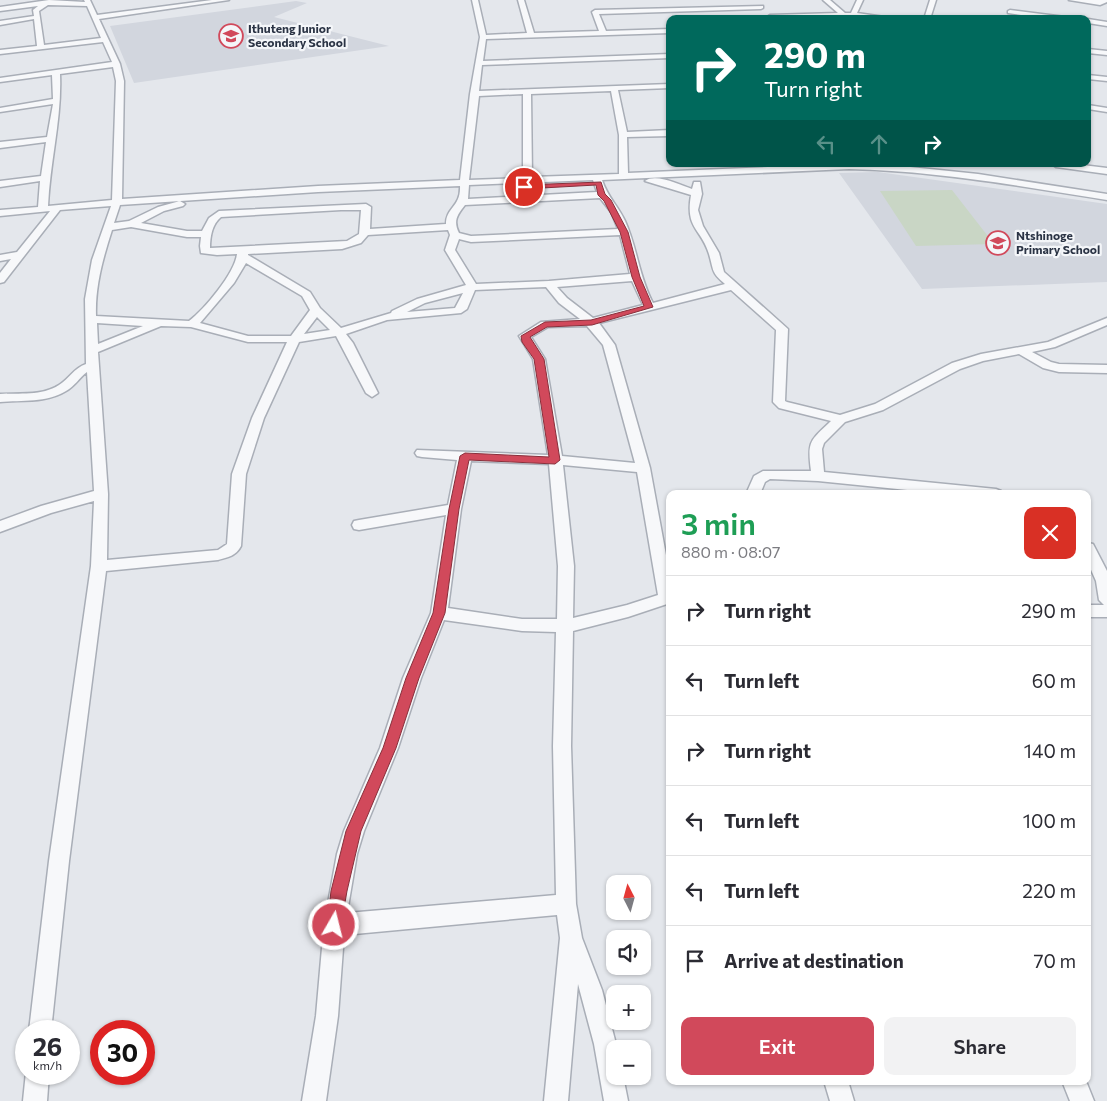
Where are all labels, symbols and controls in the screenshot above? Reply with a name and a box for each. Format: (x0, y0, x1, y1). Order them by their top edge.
place label: Ithuteng Junior Secondary School (248, 21, 346, 49)
school or university icon: Ithuteng Junior Secondary School (218, 23, 244, 49)
text: 290 m (764, 32, 866, 75)
icon: right (681, 35, 746, 100)
text: Turn right (764, 75, 862, 102)
icon: left (812, 130, 840, 158)
icon: ahead (865, 130, 893, 158)
icon: right (918, 130, 946, 158)
pin (503, 166, 545, 208)
icon: arrive (510, 173, 538, 201)
place label: Ntshinoge Primary School (1016, 228, 1100, 256)
school or university icon: Ntshinoge Primary School (985, 230, 1011, 256)
text: 3 min (681, 504, 756, 541)
button: close (1024, 507, 1076, 559)
text: 880 m · 08:07 (681, 542, 781, 561)
icon: right (681, 597, 709, 625)
text: Turn right (724, 599, 811, 622)
text: 290 m (1021, 599, 1076, 622)
icon: left (681, 667, 709, 695)
text: Turn left (724, 669, 799, 692)
text: 60 m (1032, 669, 1076, 692)
icon: right (681, 737, 709, 765)
text: Turn right (724, 739, 811, 762)
text: 140 m (1024, 739, 1076, 762)
icon: left (681, 807, 709, 835)
text: Turn left (724, 809, 799, 832)
text: 100 m (1023, 809, 1076, 832)
north arrow (606, 875, 651, 920)
map controls (606, 875, 651, 1085)
icon: left (681, 877, 709, 905)
text: Turn left (724, 879, 799, 902)
text: 220 m (1022, 879, 1076, 902)
position arrow (307, 898, 359, 950)
button: sound (606, 930, 651, 975)
icon: arrive (681, 947, 709, 975)
text: Arrive at destination (724, 949, 904, 972)
text: 70 m (1033, 949, 1076, 972)
button: + (606, 985, 651, 1030)
button: Exit (681, 1017, 874, 1075)
button: Share (884, 1017, 1076, 1075)
speed limit sign: 30 (90, 1020, 155, 1085)
text: 26 (33, 1031, 62, 1061)
button: − (606, 1040, 651, 1085)
text: km/h (33, 1058, 62, 1072)

